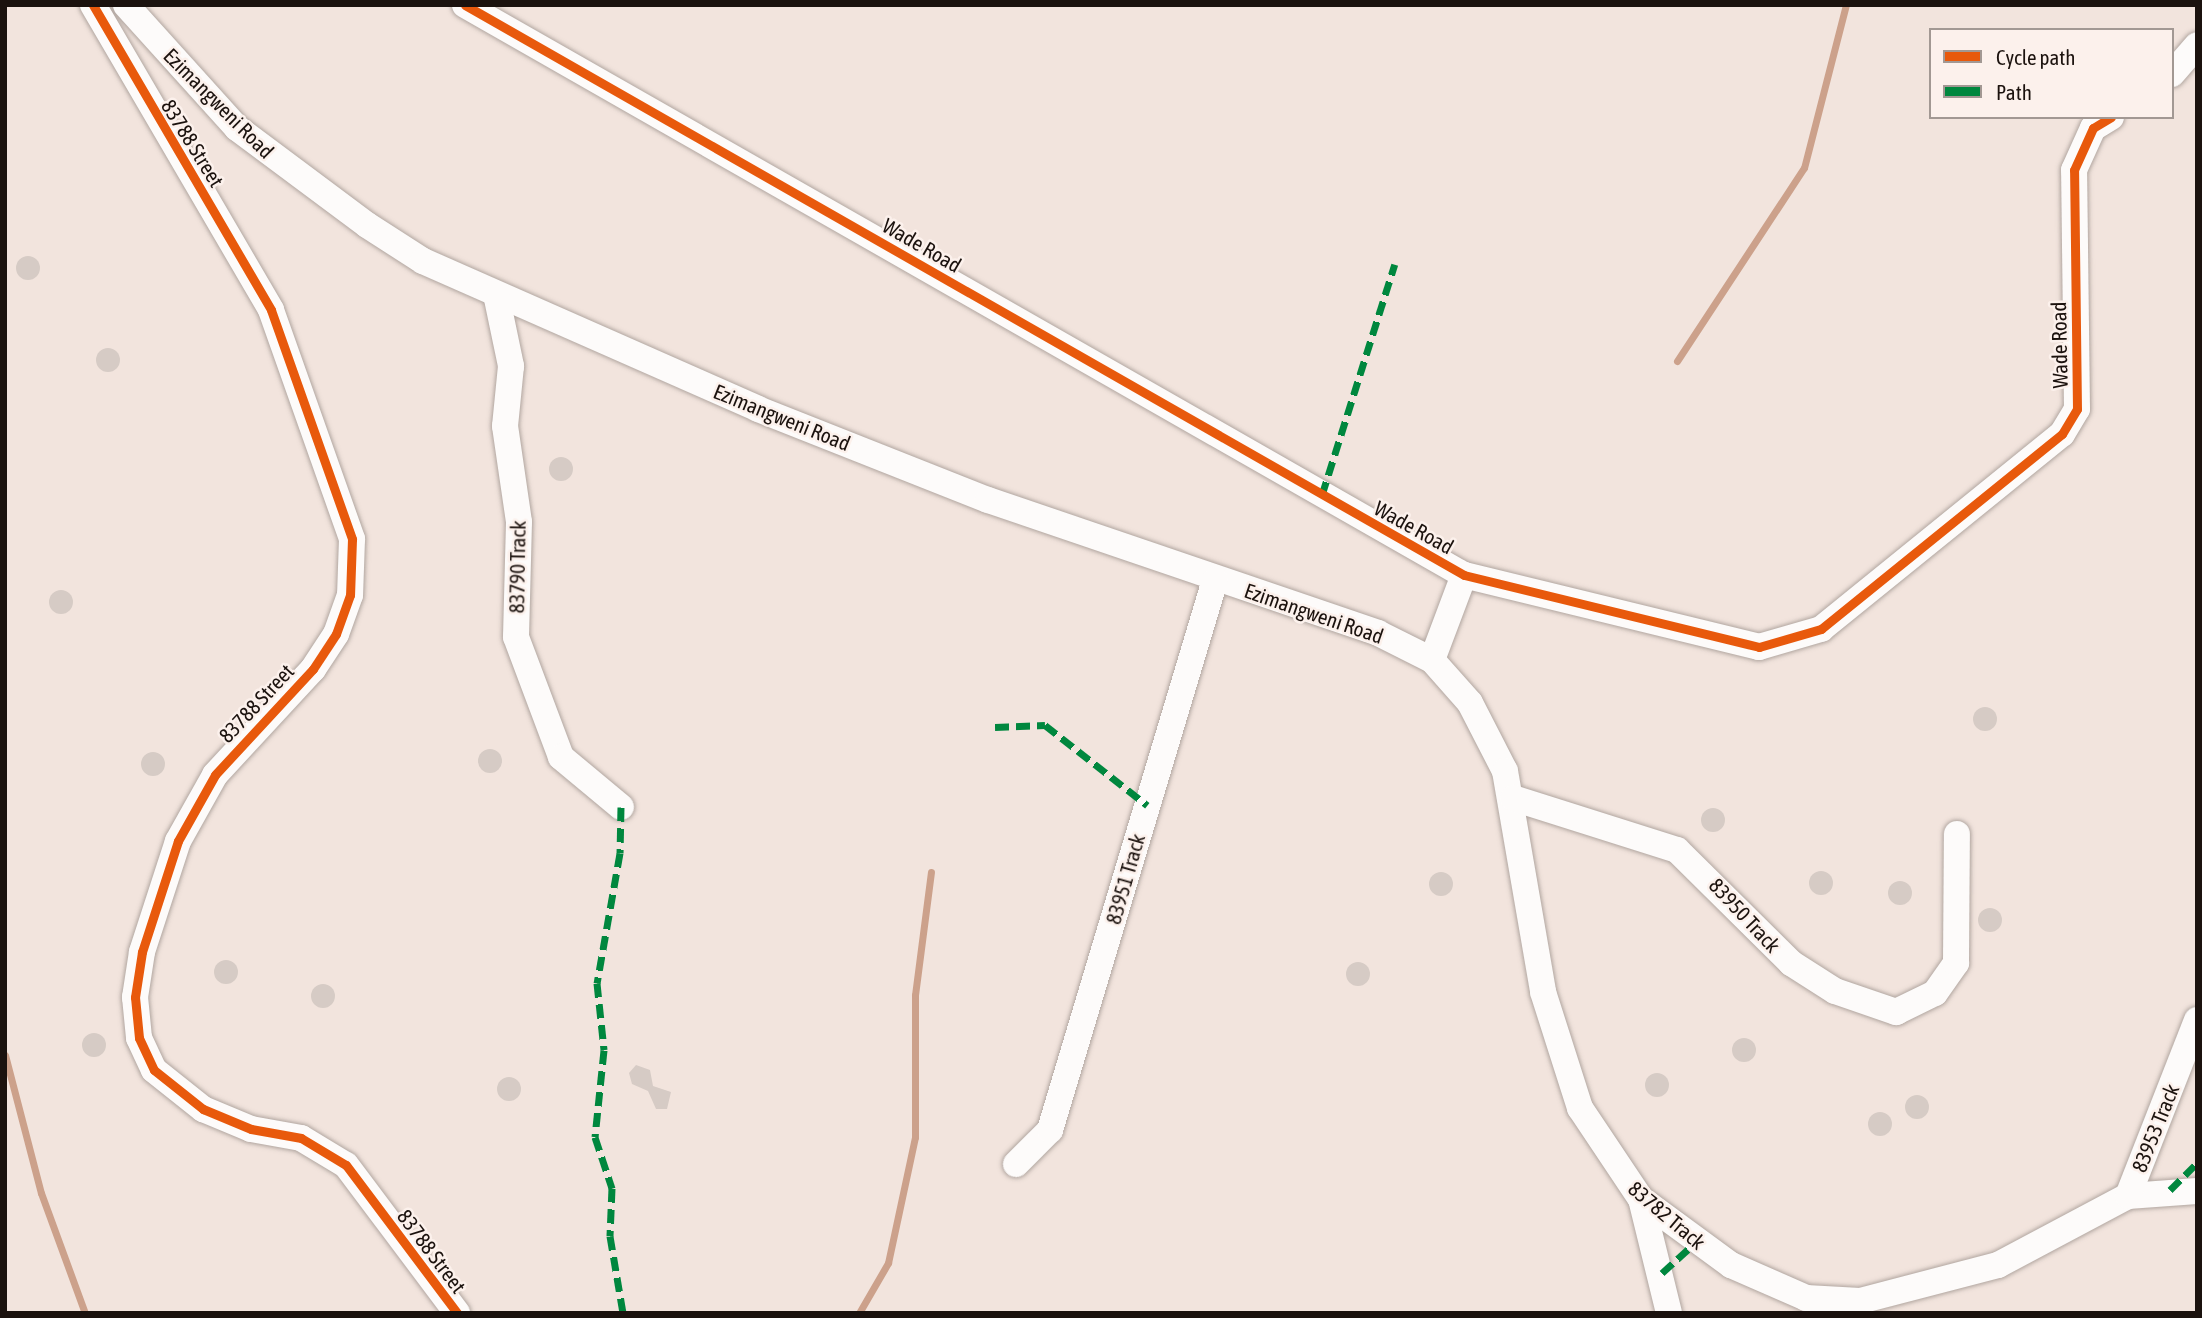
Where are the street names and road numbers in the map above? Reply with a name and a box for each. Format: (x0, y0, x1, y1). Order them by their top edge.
street label: Ezimangweni Road (159, 43, 279, 163)
street label: 83788 Street (156, 95, 230, 191)
street label: Wade Road (878, 212, 966, 278)
street label: Wade Road (2046, 301, 2072, 389)
street label: Ezimangweni Road (710, 378, 854, 456)
street label: Wade Road (1370, 495, 1458, 559)
street label: 83790 Track (504, 520, 530, 614)
street label: Ezimangweni Road (1241, 577, 1387, 649)
street label: 83788 Street (213, 658, 299, 748)
street label: 83951 Track (1100, 831, 1150, 927)
street label: 83950 Track (1704, 872, 1786, 958)
street label: 83953 Track (2126, 1080, 2184, 1176)
street label: 83782 Track (1623, 1176, 1711, 1254)
street label: 83788 Street (392, 1204, 472, 1298)

